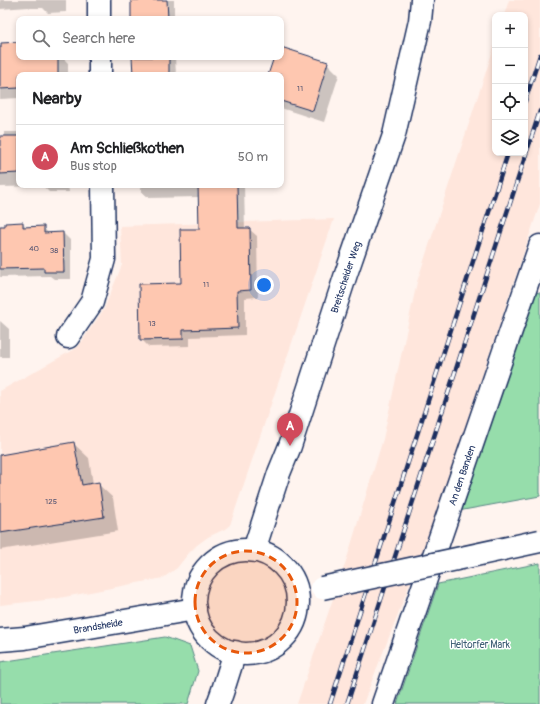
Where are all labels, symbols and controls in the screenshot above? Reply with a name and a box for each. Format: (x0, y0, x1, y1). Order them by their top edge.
map controls (492, 12, 528, 156)
button: + (492, 12, 528, 48)
search box (16, 16, 284, 60)
icon: search (30, 27, 52, 49)
text: Search here (62, 29, 135, 48)
button: − (492, 48, 528, 84)
house number: 11 (297, 84, 303, 93)
button: locate (492, 84, 528, 120)
text: Nearby (32, 88, 81, 109)
button: layers (492, 120, 528, 156)
text: Am Schließkothen (70, 139, 184, 158)
text: A (41, 149, 49, 165)
text: 50 m (238, 149, 268, 165)
text: Bus stop (70, 158, 117, 174)
street label: Breitscheider Weg (329, 240, 364, 315)
house number: 40 (29, 244, 40, 253)
house number: 38 (50, 246, 58, 255)
your location (254, 275, 274, 295)
house number: 11 (203, 280, 209, 289)
house number: 13 (148, 319, 156, 328)
pin: A (277, 413, 303, 446)
street label: An den Banden (447, 443, 478, 507)
house number: 125 (45, 497, 57, 506)
street label: Brandsheide (72, 616, 124, 637)
park label: Heltorfer Mark (450, 639, 511, 651)

